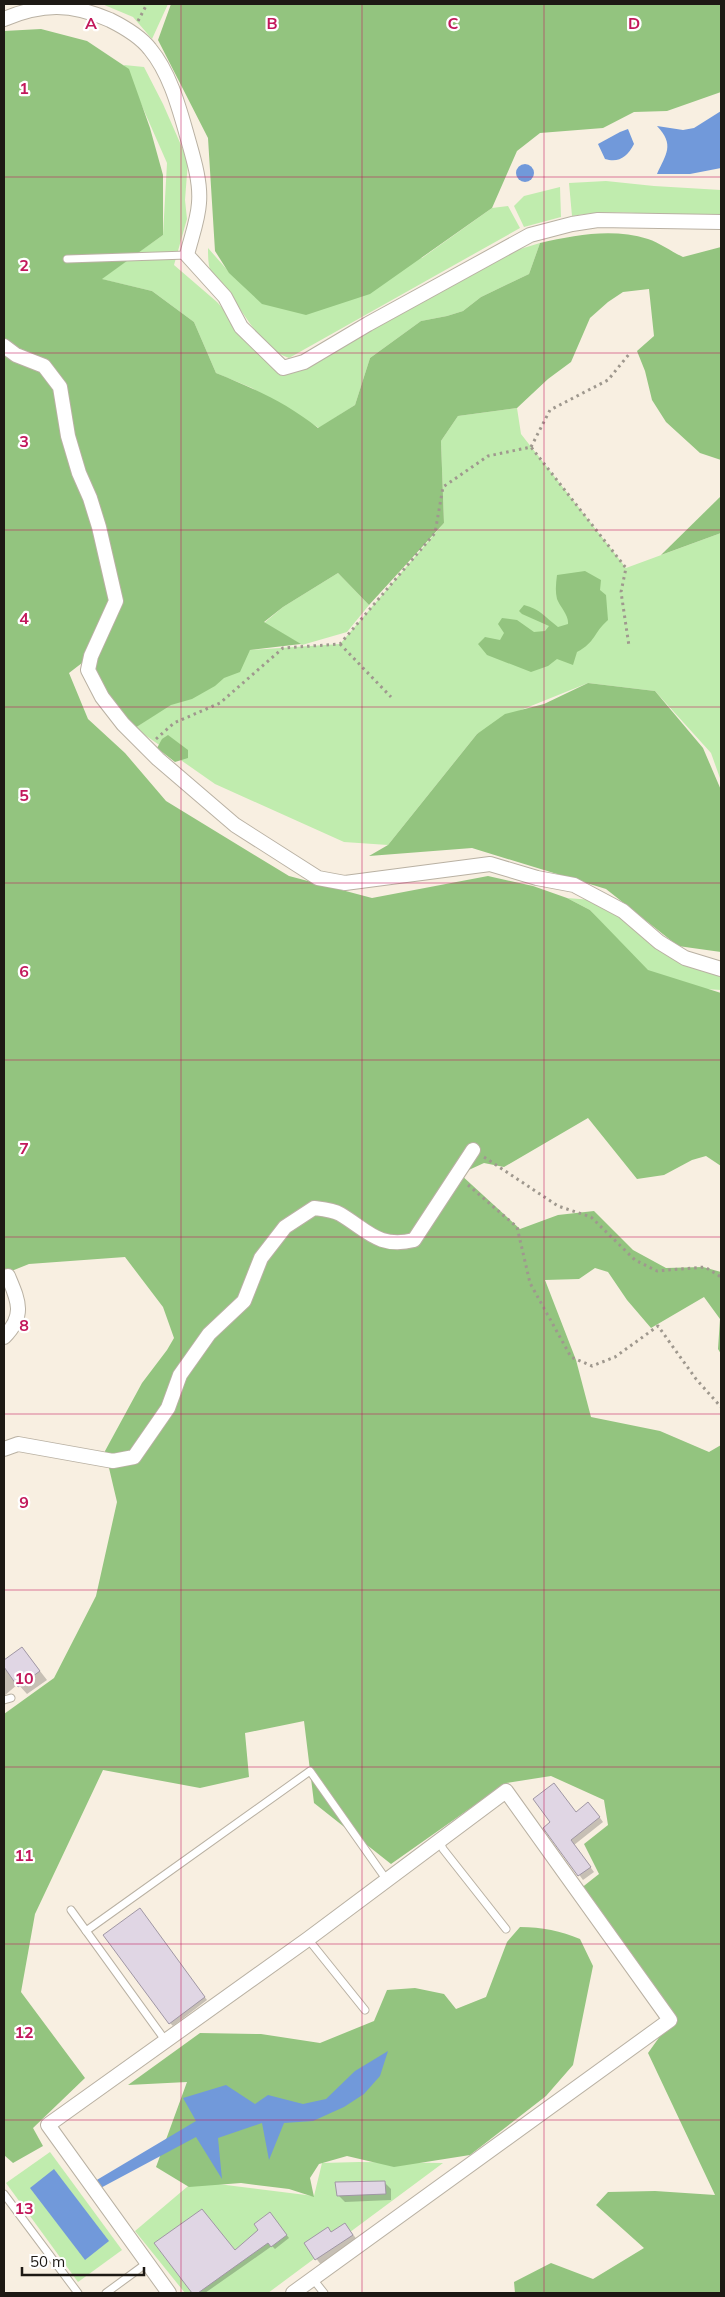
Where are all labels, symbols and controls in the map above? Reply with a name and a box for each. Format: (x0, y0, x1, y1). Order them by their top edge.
text: A (85, 13, 97, 33)
text: B (266, 13, 278, 33)
text: C (448, 13, 459, 33)
text: D (628, 13, 640, 33)
text: 1 (19, 78, 29, 98)
text: 2 (19, 255, 29, 275)
text: 3 (19, 431, 29, 451)
text: 4 (19, 608, 29, 628)
text: 5 (19, 785, 29, 805)
text: 6 (19, 961, 29, 981)
text: 7 (19, 1138, 29, 1158)
text: 8 (19, 1315, 29, 1335)
text: 9 (19, 1492, 29, 1512)
text: 10 (14, 1668, 34, 1688)
text: 11 (14, 1845, 34, 1865)
text: 12 (14, 2022, 34, 2042)
text: 13 (14, 2198, 34, 2218)
scale bar (22, 2244, 145, 2276)
text: 50 m (30, 2252, 65, 2271)

